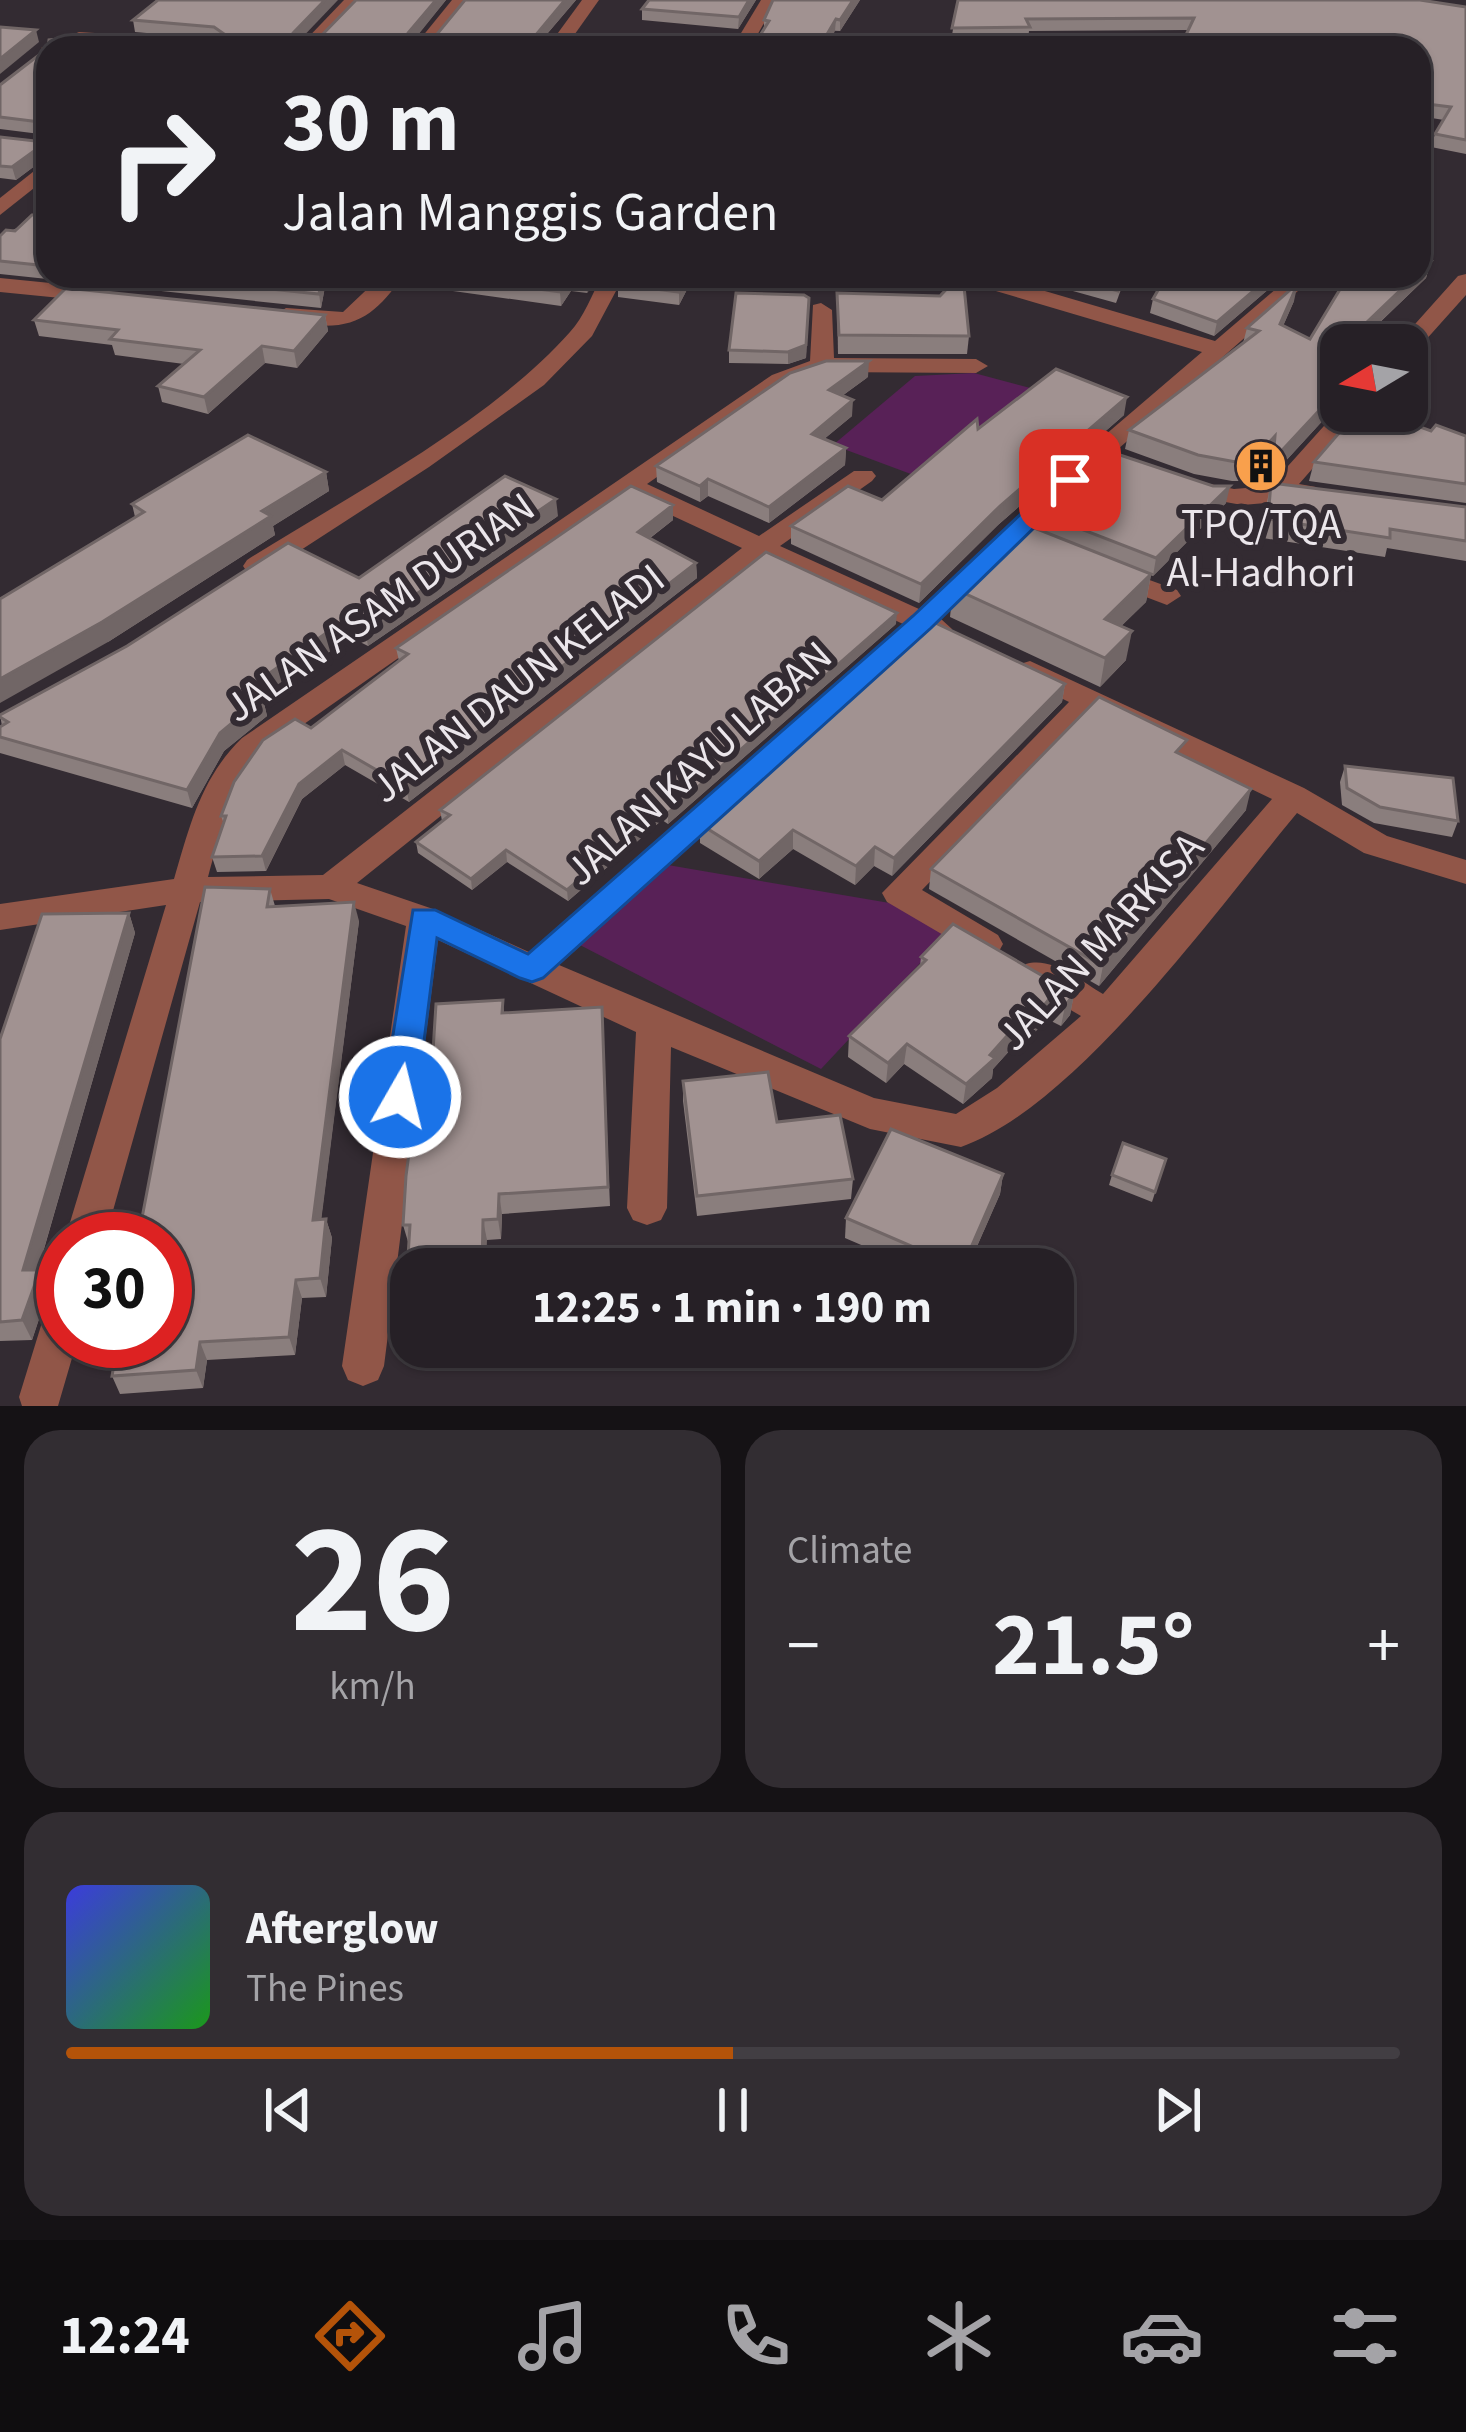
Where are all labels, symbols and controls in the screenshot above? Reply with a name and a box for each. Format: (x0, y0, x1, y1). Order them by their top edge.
text: 30 m (282, 64, 460, 184)
icon: right (84, 84, 240, 240)
text: Jalan Manggis Garden (282, 175, 779, 252)
north arrow (1320, 324, 1428, 432)
map controls (1320, 324, 1428, 432)
pin (1019, 429, 1121, 531)
building icon: TPQ/TQA Al-Hadhori (1233, 438, 1289, 494)
icon: arrive (1037, 447, 1103, 513)
street label: JALAN ASAM DURIAN (213, 478, 547, 738)
place label: TPQ/TQA Al-Hadhori (1167, 495, 1355, 603)
street label: JALAN DAUN KELADI (358, 550, 678, 818)
street label: JALAN KAYU LABAN (552, 628, 846, 900)
street label: JALAN MARKISA (984, 819, 1218, 1065)
position arrow (337, 1034, 463, 1160)
speed limit sign: 30 (36, 1212, 192, 1368)
text: 12:25 · 1 min · 190 m (532, 1276, 932, 1340)
text: 26 (290, 1470, 455, 1692)
text: Climate (787, 1523, 912, 1579)
text: 21.5° (992, 1582, 1195, 1710)
text: − (787, 1599, 820, 1693)
text: + (1367, 1599, 1400, 1693)
text: km/h (329, 1659, 416, 1715)
text: Afterglow (246, 1897, 439, 1961)
text: The Pines (246, 1961, 404, 2017)
icon: previous (255, 2077, 321, 2143)
icon: pause (700, 2077, 766, 2143)
icon: next (1145, 2077, 1211, 2143)
icon: directions (308, 2294, 392, 2378)
icon: music (511, 2294, 595, 2378)
icon: phone (714, 2294, 798, 2378)
icon: climate (917, 2294, 1001, 2378)
icon: car (1120, 2294, 1204, 2378)
icon: filters (1323, 2294, 1407, 2378)
text: 12:24 (59, 2298, 190, 2375)

